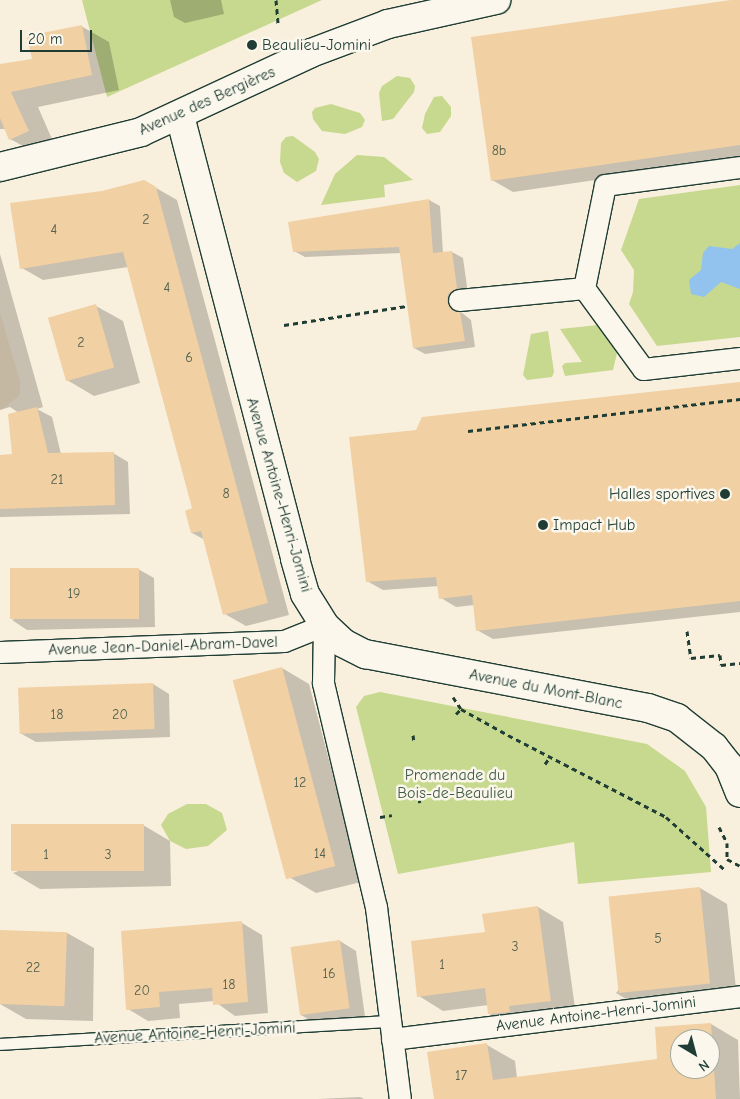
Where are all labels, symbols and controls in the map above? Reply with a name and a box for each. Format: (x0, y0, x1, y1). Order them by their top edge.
scale bar (22, 20, 95, 52)
text: 20 m (28, 30, 62, 48)
place label: Beaulieu-Jomini (262, 35, 371, 55)
marker: Beaulieu-Jomini (246, 39, 258, 51)
street label: Avenue des Bergières (136, 62, 278, 140)
house number: 8b (492, 143, 506, 159)
house number: 2 (142, 212, 150, 228)
house number: 4 (51, 222, 57, 238)
house number: 4 (164, 280, 170, 296)
house number: 2 (77, 335, 85, 351)
house number: 6 (185, 350, 193, 366)
street label: Avenue Antoine-Henri-Jomini (242, 395, 316, 595)
house number: 21 (51, 472, 63, 488)
place label: Halles sportives (609, 484, 715, 504)
house number: 8 (222, 486, 230, 502)
marker: Halles sportives (719, 488, 731, 500)
place label: Impact Hub (553, 515, 635, 535)
marker: Impact Hub (537, 519, 549, 531)
house number: 19 (68, 586, 80, 602)
street label: Avenue Jean-Daniel-Abram-Davel (48, 632, 278, 660)
street label: Avenue du Mont-Blanc (468, 665, 624, 713)
house number: 18 (51, 707, 63, 723)
house number: 20 (112, 707, 128, 723)
park label: Promenade du Bois-de-Beaulieu (397, 765, 513, 803)
house number: 12 (294, 775, 306, 791)
house number: 14 (314, 846, 326, 862)
house number: 1 (43, 847, 49, 863)
house number: 3 (104, 847, 112, 863)
house number: 5 (654, 931, 662, 947)
house number: 3 (511, 939, 519, 955)
house number: 1 (439, 957, 445, 973)
house number: 22 (26, 960, 40, 976)
house number: 16 (322, 966, 336, 982)
house number: 18 (223, 977, 235, 993)
house number: 20 (134, 983, 150, 999)
street label: Avenue Antoine-Henri-Jomini (495, 992, 697, 1036)
street label: Avenue Antoine-Henri-Jomini (94, 1018, 296, 1048)
north arrow (670, 1029, 720, 1079)
text: N (695, 1056, 712, 1075)
house number: 17 (455, 1068, 467, 1084)

